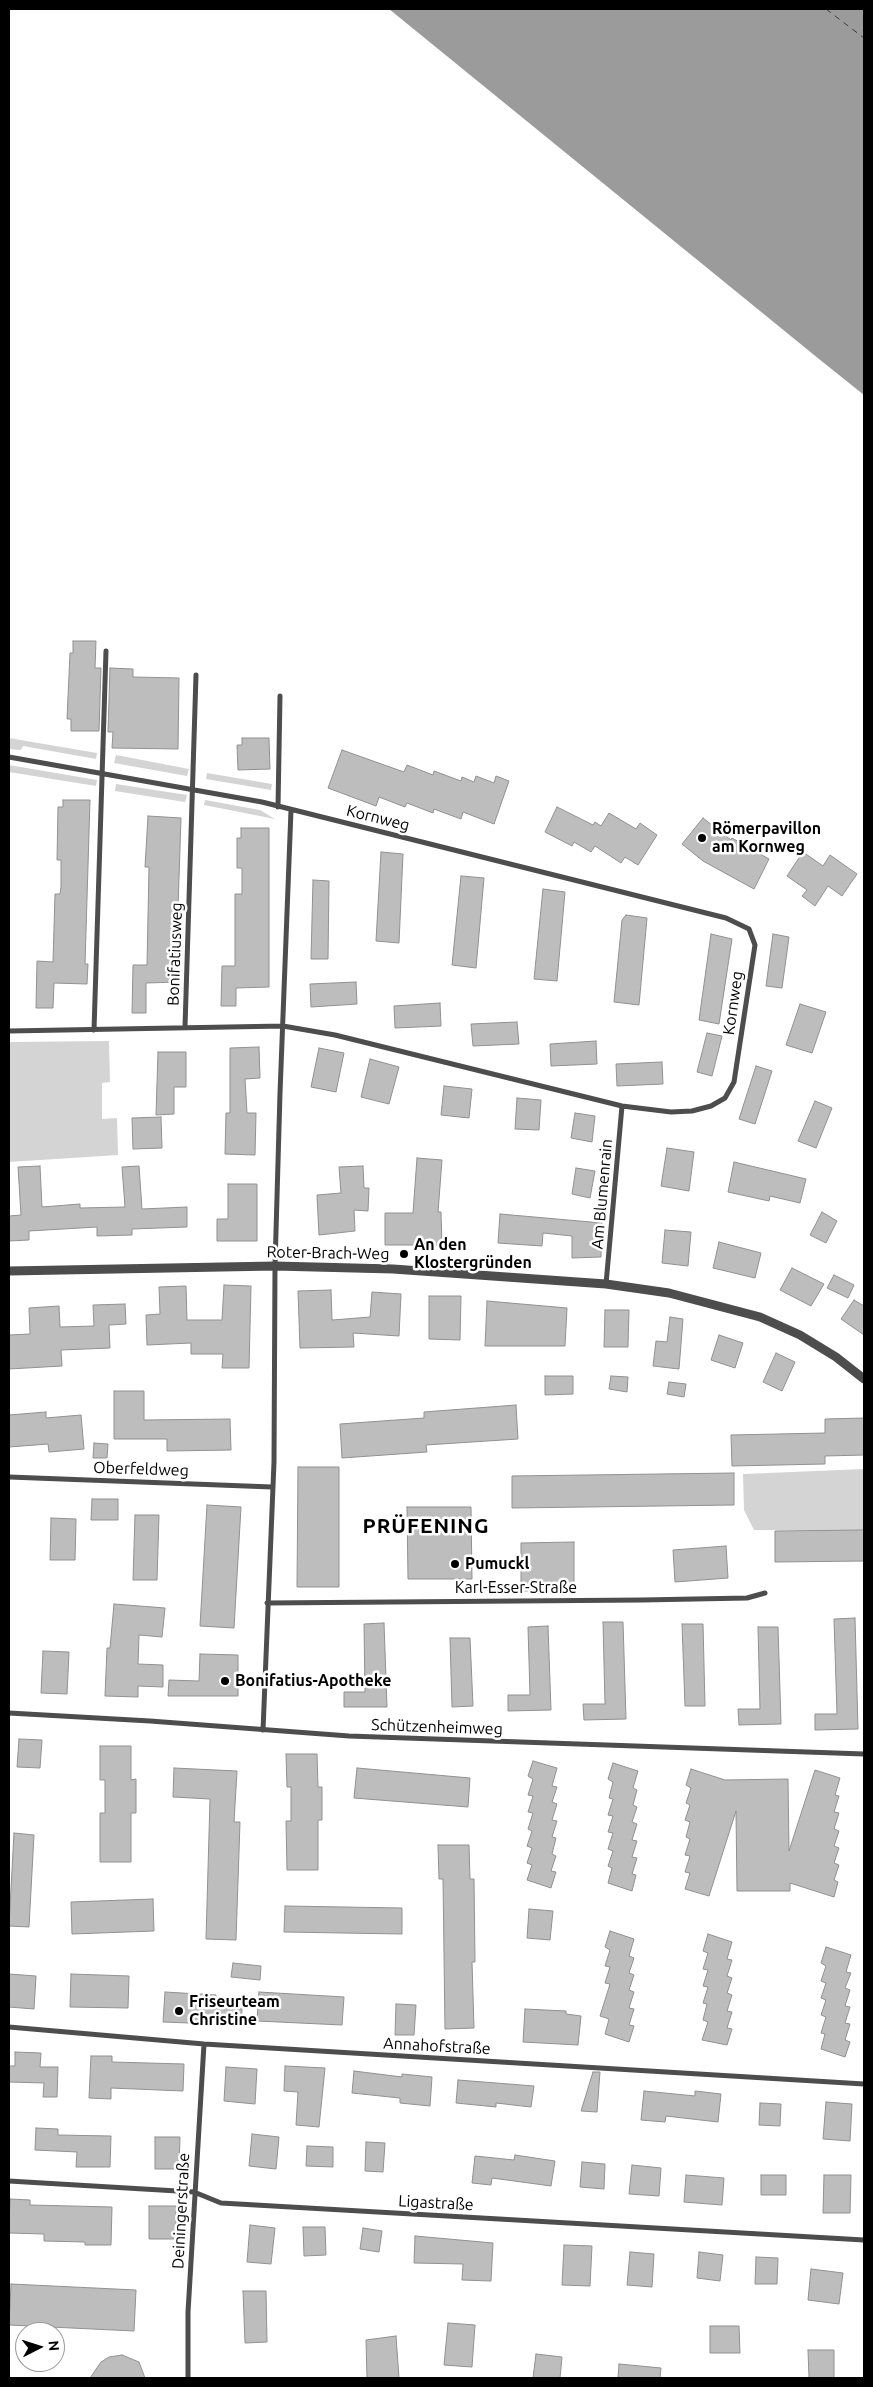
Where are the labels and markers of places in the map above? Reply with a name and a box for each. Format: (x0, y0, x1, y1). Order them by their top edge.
place label: Römerpavillon am Kornweg (712, 819, 821, 857)
marker: Römerpavillon am Kornweg (696, 832, 708, 844)
place label: An den Klostergründen (414, 1235, 532, 1273)
marker: An den Klostergründen (398, 1248, 410, 1260)
place label: Pumuckl (465, 1554, 529, 1574)
marker: Pumuckl (449, 1558, 461, 1570)
place label: Bonifatius-Apotheke (235, 1671, 391, 1691)
marker: Bonifatius-Apotheke (219, 1675, 231, 1687)
place label: Friseurteam Christine (189, 1992, 280, 2030)
marker: Friseurteam Christine (173, 2005, 185, 2017)

